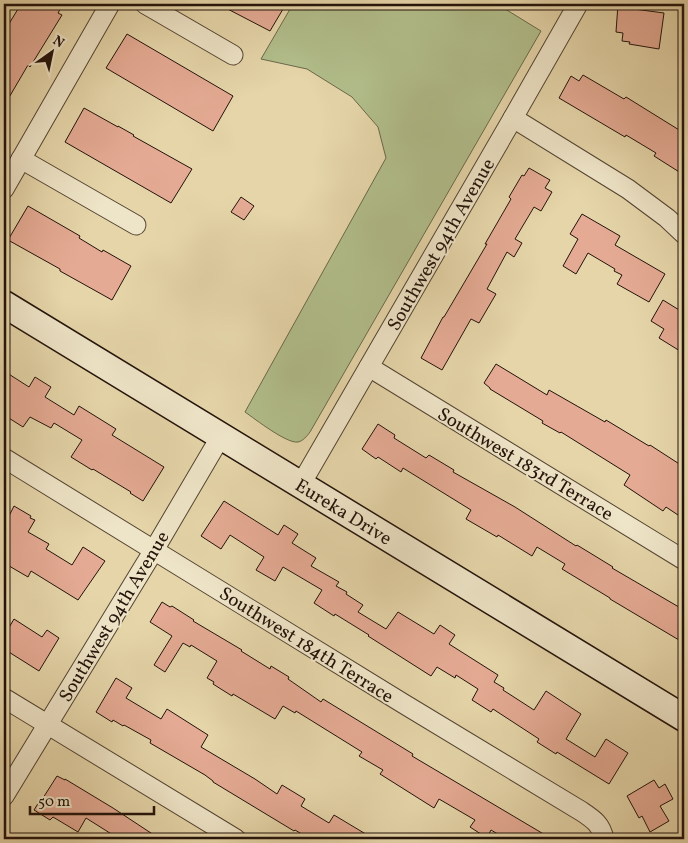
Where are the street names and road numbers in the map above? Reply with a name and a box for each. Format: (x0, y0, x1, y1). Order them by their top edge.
street label: Southwest 94th Avenue (382, 154, 502, 336)
street label: Southwest 183rd Terrace (432, 402, 618, 528)
street label: Eureka Drive (290, 473, 396, 552)
street label: Southwest 94th Avenue (53, 527, 176, 707)
street label: Southwest 184th Terrace (214, 581, 398, 710)

